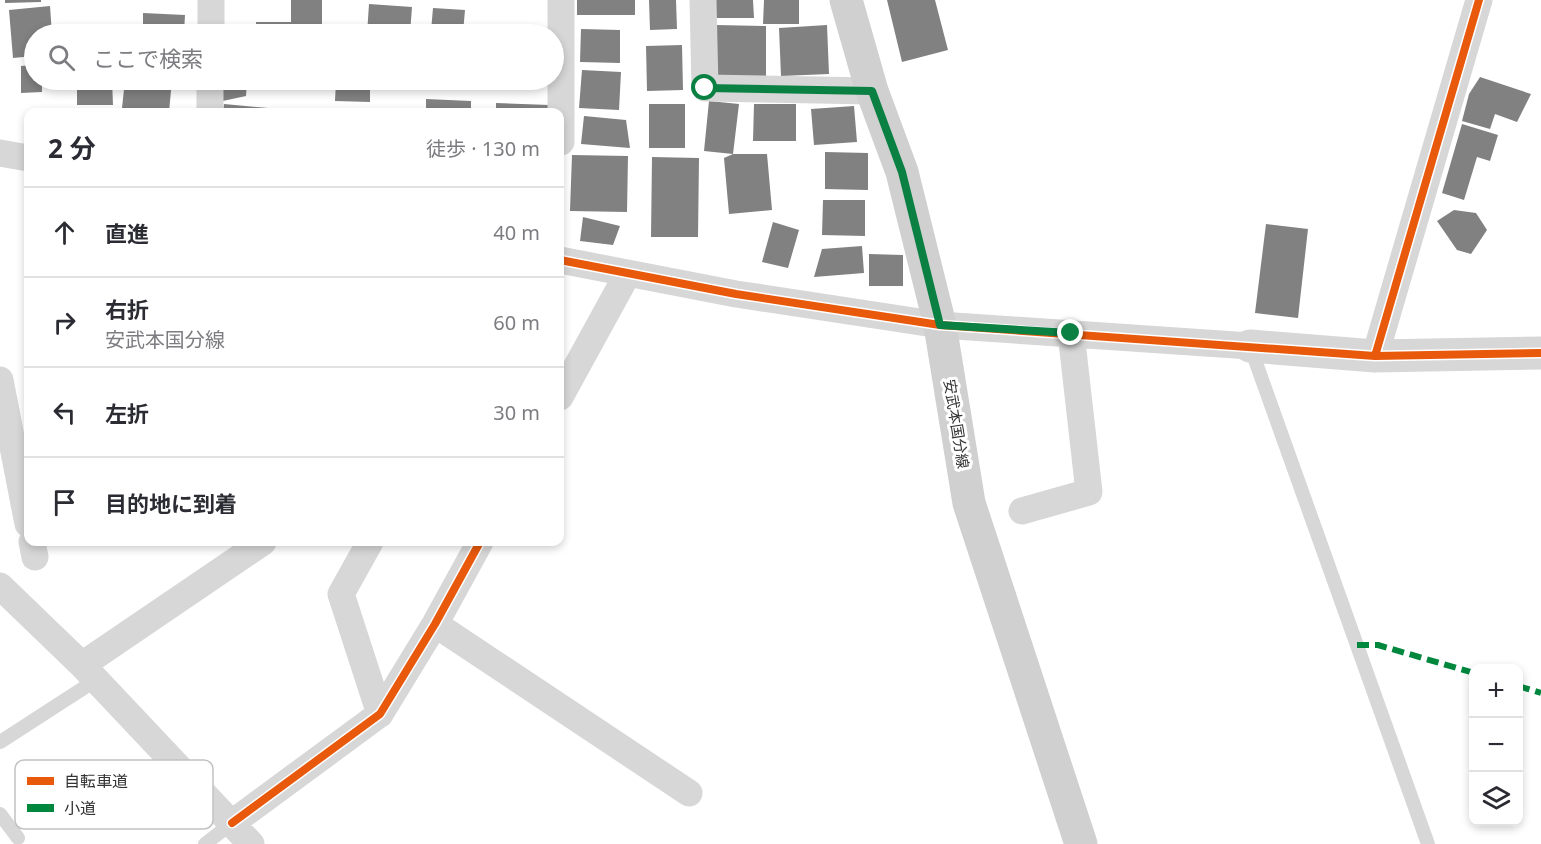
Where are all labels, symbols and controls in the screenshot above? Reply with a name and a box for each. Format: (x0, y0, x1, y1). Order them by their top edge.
search box (24, 24, 564, 90)
icon: search (45, 41, 78, 74)
text: ここで検索 (93, 43, 203, 73)
route start (691, 74, 717, 100)
text: 2 分 (48, 130, 96, 166)
text: 徒歩 · 130 m (426, 135, 540, 162)
icon: ahead (48, 216, 81, 249)
text: 直進 (105, 218, 149, 248)
text: 40 m (493, 219, 540, 246)
text: 右折 (105, 294, 149, 324)
icon: right (48, 306, 81, 339)
text: 60 m (493, 309, 540, 336)
route end (1057, 319, 1083, 345)
text: 安武本国分線 (105, 326, 225, 353)
street label: 安武本国分線 (940, 378, 974, 470)
icon: left (48, 396, 81, 429)
text: 左折 (105, 398, 149, 428)
text: 30 m (493, 399, 540, 426)
icon: arrive (48, 486, 81, 519)
text: 目的地に到着 (105, 488, 237, 518)
map controls (1469, 664, 1523, 826)
button: + (1469, 664, 1523, 718)
button: − (1469, 718, 1523, 772)
legend (15, 760, 213, 829)
text: 自転車道 (64, 770, 128, 792)
button: layers (1469, 772, 1523, 826)
text: 小道 (64, 797, 96, 819)

